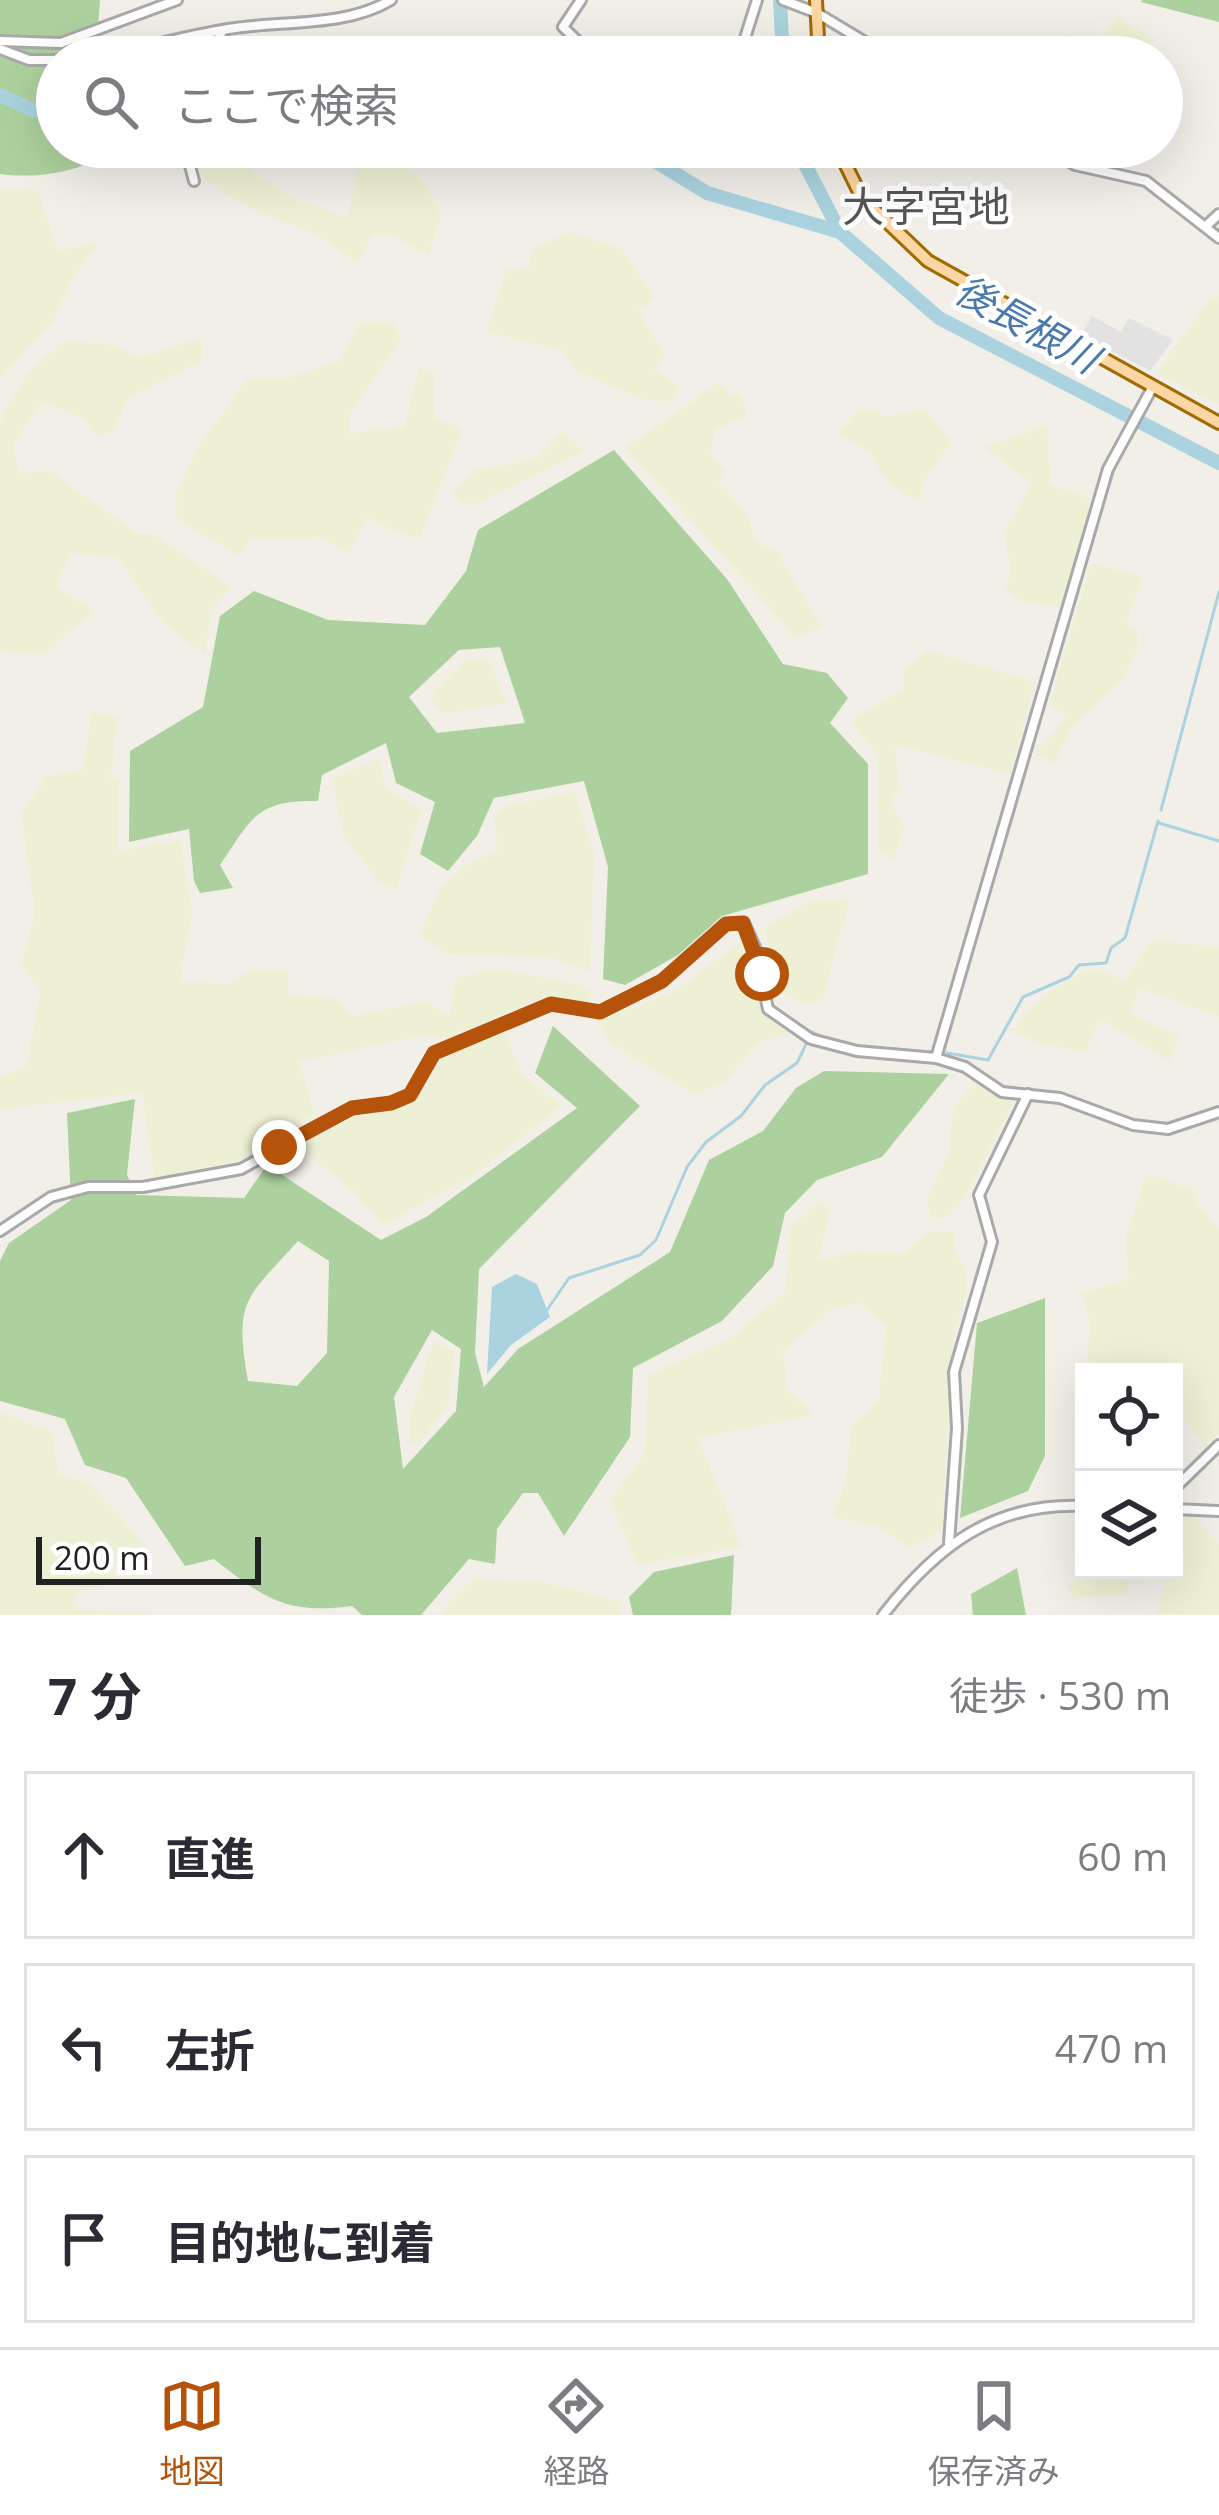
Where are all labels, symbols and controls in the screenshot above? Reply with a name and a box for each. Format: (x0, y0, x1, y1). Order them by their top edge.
search box (36, 36, 1183, 168)
icon: search (78, 69, 144, 135)
text: ここで検索 (174, 74, 399, 135)
district label: 大字宮地 (842, 177, 1010, 234)
water label: 後長根川 (947, 262, 1112, 386)
route start (735, 947, 789, 1001)
route end (252, 1120, 306, 1174)
map controls (1075, 1363, 1183, 1579)
button: locate (1075, 1363, 1183, 1471)
button: layers (1075, 1471, 1183, 1579)
scale bar (36, 1531, 261, 1584)
text: 200 m (54, 1535, 150, 1580)
text: 7 分 (48, 1660, 141, 1730)
text: 徒歩 · 530 m (949, 1668, 1171, 1721)
icon: ahead (51, 1822, 117, 1888)
text: 直進 (165, 1827, 255, 1888)
text: 60 m (1077, 1829, 1168, 1882)
icon: left (51, 2014, 117, 2080)
text: 左折 (165, 2019, 255, 2080)
text: 470 m (1055, 2021, 1168, 2074)
icon: arrive (51, 2206, 117, 2272)
text: 目的地に到着 (165, 2211, 435, 2272)
tab: 地図 (159, 2373, 225, 2493)
tab: 経路 (543, 2373, 609, 2493)
tab: 保存済み (928, 2373, 1060, 2493)

